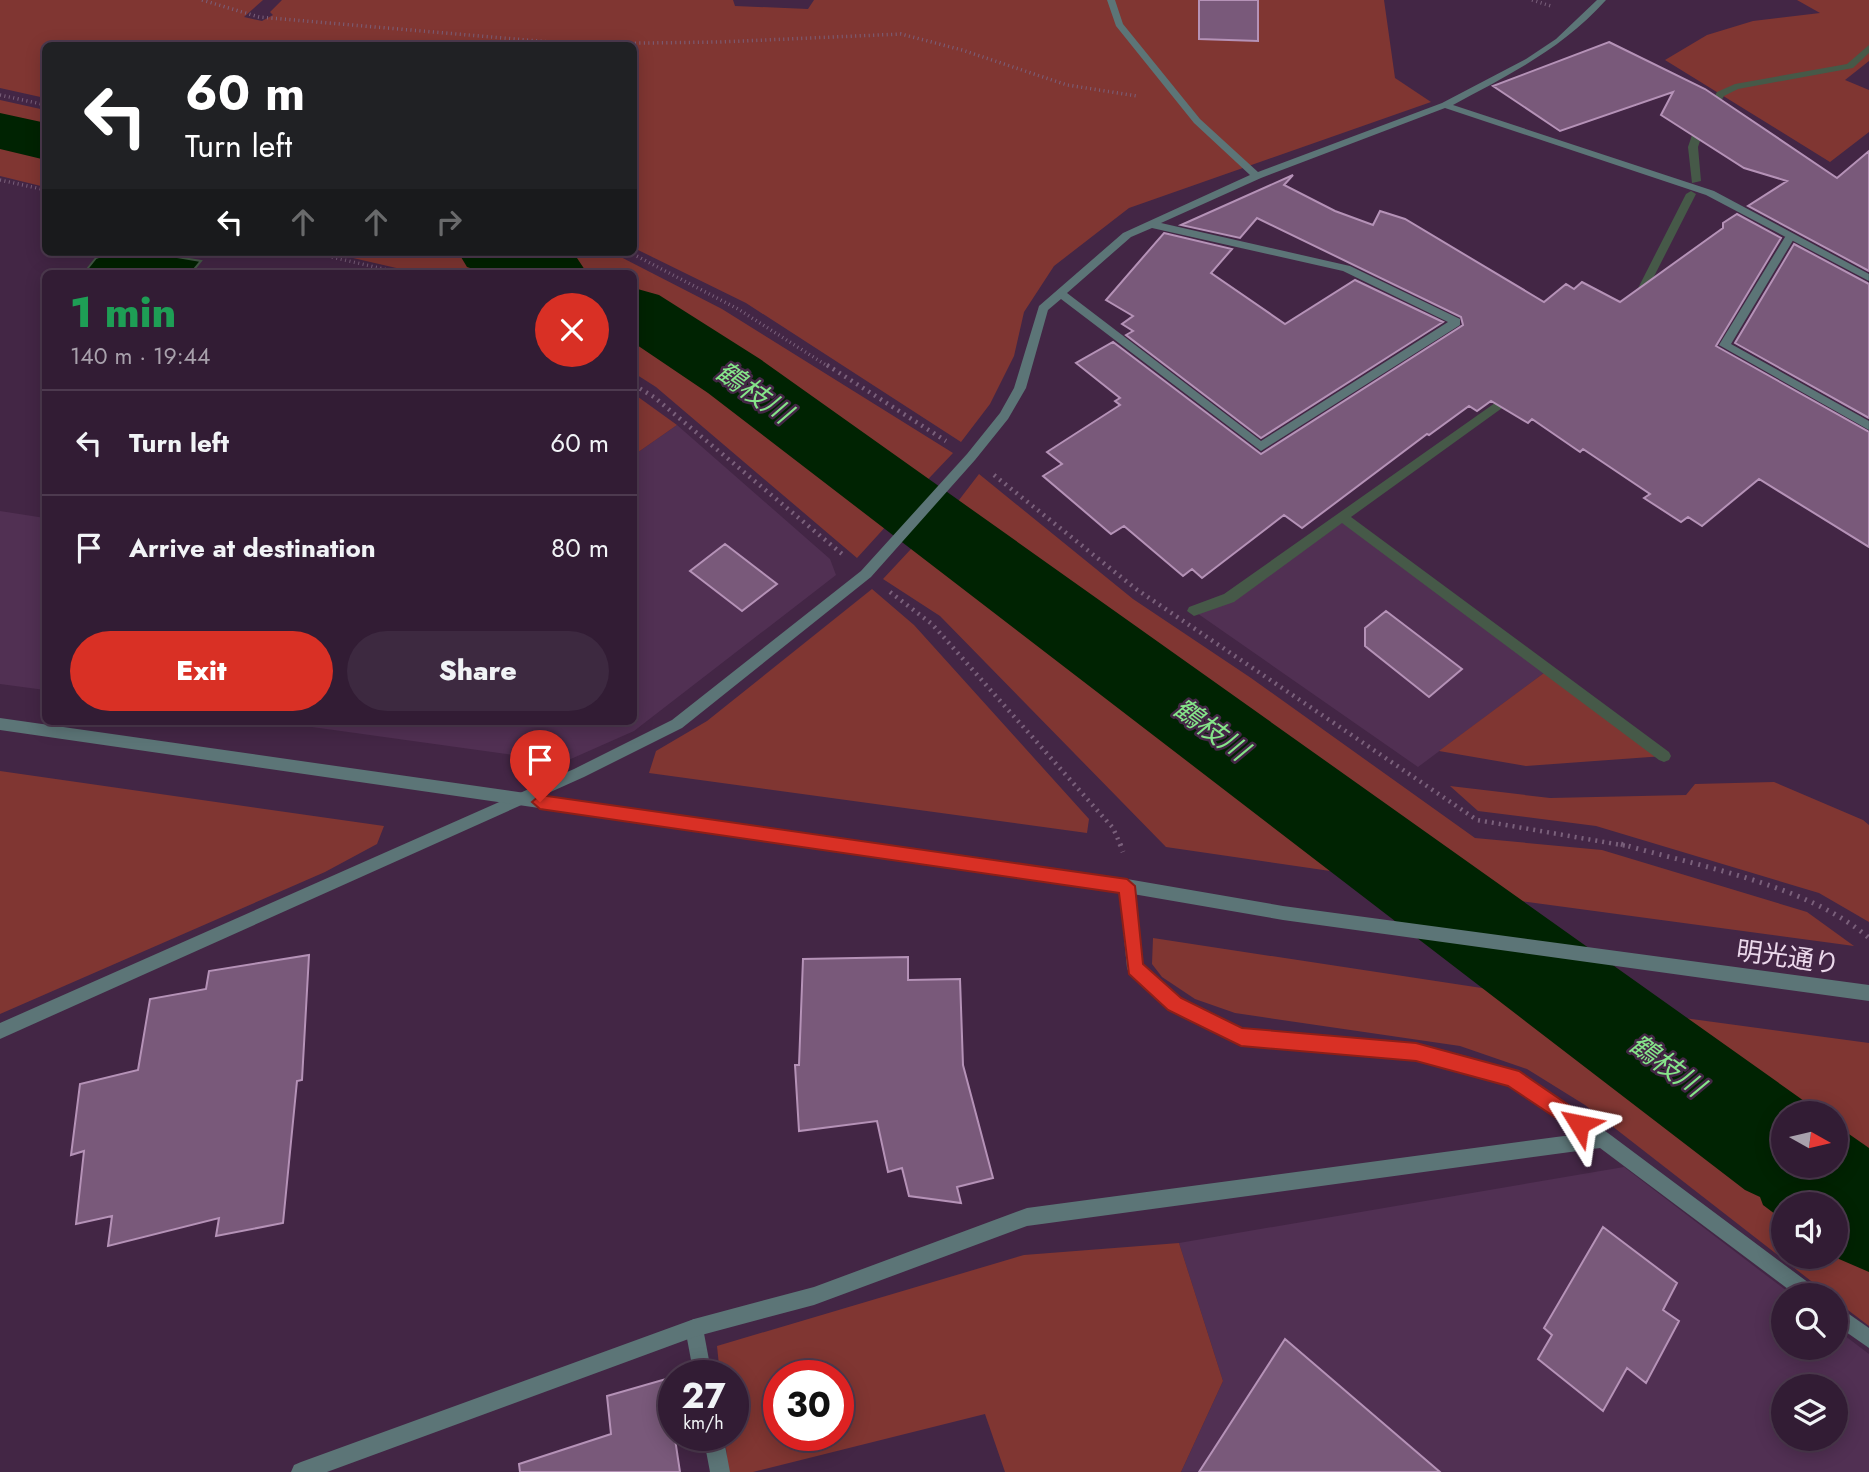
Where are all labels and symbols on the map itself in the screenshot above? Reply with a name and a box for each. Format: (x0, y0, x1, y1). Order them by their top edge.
water label: 鶴枝川 (708, 352, 802, 435)
water label: 鶴枝川 (1165, 688, 1259, 772)
pin (510, 730, 570, 802)
street label: 明光通り (1734, 931, 1842, 983)
water label: 鶴枝川 (1621, 1024, 1715, 1108)
position arrow (1542, 1087, 1616, 1161)
north arrow (1771, 1101, 1848, 1178)
speed limit sign: 30 (763, 1360, 854, 1451)

